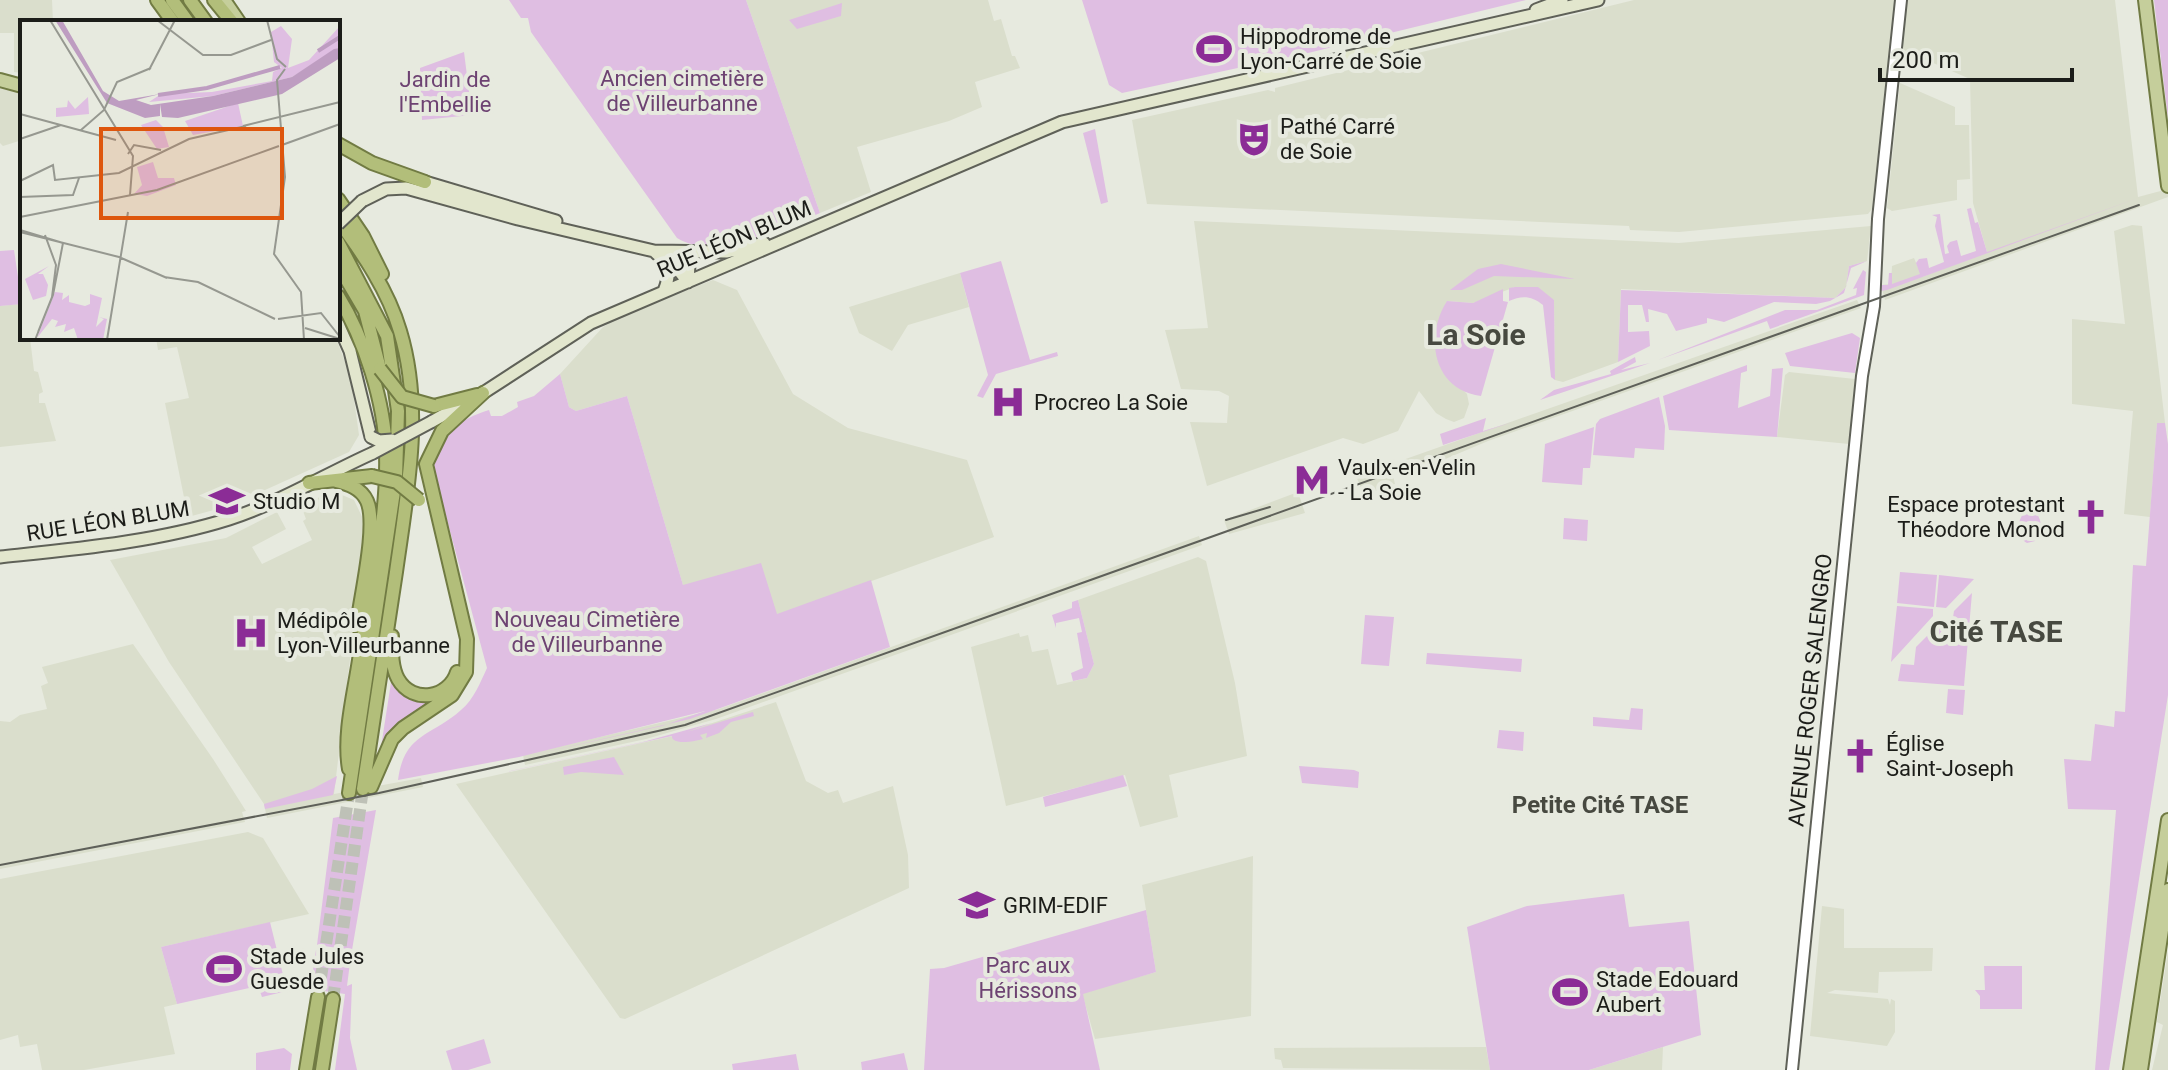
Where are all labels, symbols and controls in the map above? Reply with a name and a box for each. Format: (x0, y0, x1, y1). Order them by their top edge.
inset map (20, 20, 340, 340)
place label: Hippodrome de Lyon-Carré de Soie (1240, 24, 1422, 74)
sports icon: Hippodrome de Lyon-Carré de Soie (1195, 30, 1233, 68)
scale bar (1880, 32, 2072, 82)
text: 200 m (1892, 46, 1959, 74)
park label: Ancien cimetière de Villeurbanne (600, 66, 764, 116)
park label: Jardin de l'Embellie (399, 67, 491, 117)
place label: Pathé Carré de Soie (1280, 114, 1395, 164)
theatre icon: Pathé Carré de Soie (1235, 120, 1273, 158)
street label: RUE LÉON BLUM (653, 195, 815, 283)
district label: La Soie (1426, 317, 1526, 352)
hospital icon: Procreo La Soie (989, 383, 1027, 421)
place label: Procreo La Soie (1034, 390, 1188, 415)
place label: Vaulx-en-Velin - La Soie (1338, 455, 1476, 505)
metro station icon: Vaulx-en-Velin - La Soie (1293, 461, 1331, 499)
school or university icon: Studio M (208, 482, 246, 520)
place label: Studio M (253, 489, 340, 514)
place label: Espace protestant Théodore Monod (1887, 492, 2065, 542)
street label: RUE LÉON BLUM (25, 496, 191, 546)
church icon: Espace protestant Théodore Monod (2072, 498, 2110, 536)
street label: AVENUE ROGER SALENGRO (1783, 552, 1837, 828)
park label: Nouveau Cimetière de Villeurbanne (494, 607, 680, 657)
place label: Médipôle Lyon-Villeurbanne (277, 608, 450, 658)
hospital icon: Médipôle Lyon-Villeurbanne (232, 614, 270, 652)
district label: Cité TASE (1929, 614, 2063, 649)
place label: Église Saint-Joseph (1886, 731, 2014, 781)
church icon: Église Saint-Joseph (1841, 737, 1879, 775)
district label: Petite Cité TASE (1512, 791, 1688, 819)
school or university icon: GRIM-EDIF (958, 886, 996, 924)
place label: GRIM-EDIF (1003, 893, 1108, 918)
place label: Stade Jules Guesde (250, 944, 364, 994)
sports icon: Stade Jules Guesde (205, 950, 243, 988)
park label: Parc aux Hérissons (979, 953, 1077, 1003)
place label: Stade Edouard Aubert (1596, 967, 1739, 1017)
sports icon: Stade Edouard Aubert (1551, 973, 1589, 1011)

